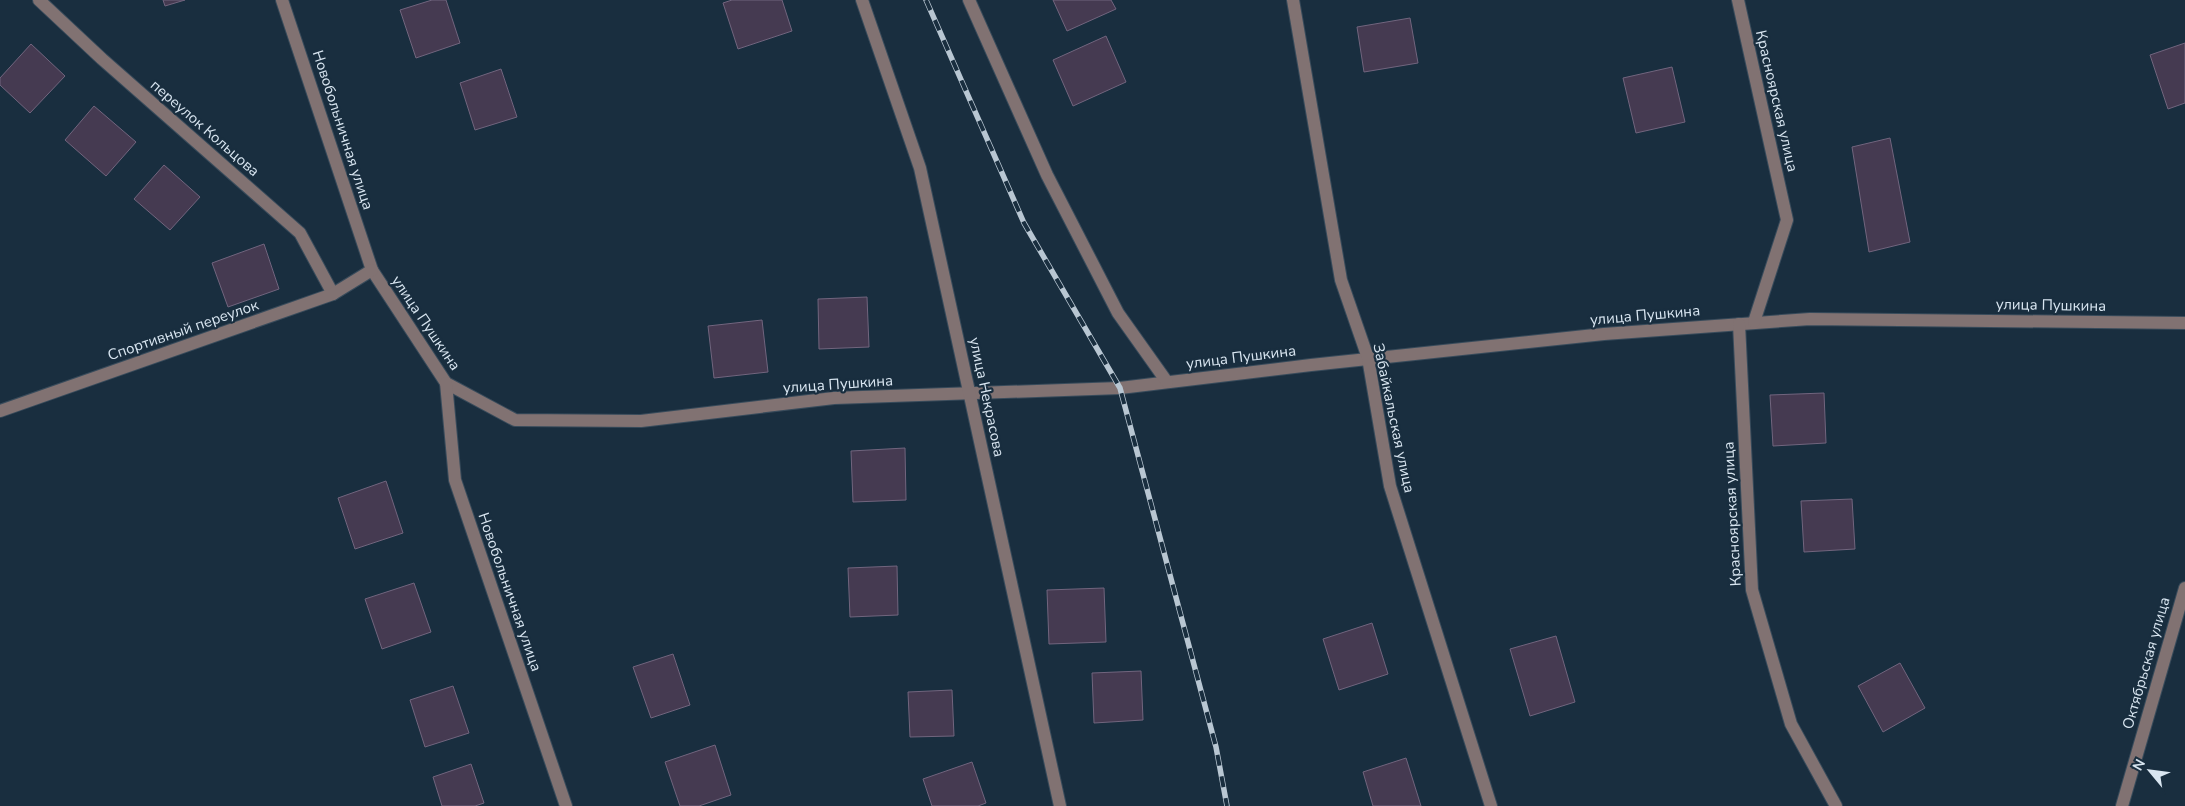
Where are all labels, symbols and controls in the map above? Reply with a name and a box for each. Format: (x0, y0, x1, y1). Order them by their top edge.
street label: Красноярская улица (1751, 28, 1803, 174)
street label: Новобольничная улица (308, 48, 378, 212)
street label: переулок Кольцова (146, 75, 264, 181)
street label: улица Пушкина (387, 272, 465, 374)
street label: улица Пушкина (1996, 294, 2106, 316)
street label: Спортивный переулок (105, 295, 261, 365)
street label: улица Пушкина (1589, 300, 1701, 330)
street label: улица Некрасова (965, 335, 1009, 459)
street label: улица Пушкина (1185, 340, 1297, 374)
street label: Забайкальская улица (1368, 341, 1420, 495)
street label: улица Пушкина (782, 370, 894, 398)
street label: Красноярская улица (1718, 441, 1746, 587)
street label: Новобольничная улица (473, 510, 547, 674)
street label: Октябрьская улица (2118, 595, 2174, 731)
north arrow (2125, 746, 2175, 796)
text: N (2128, 756, 2150, 774)

